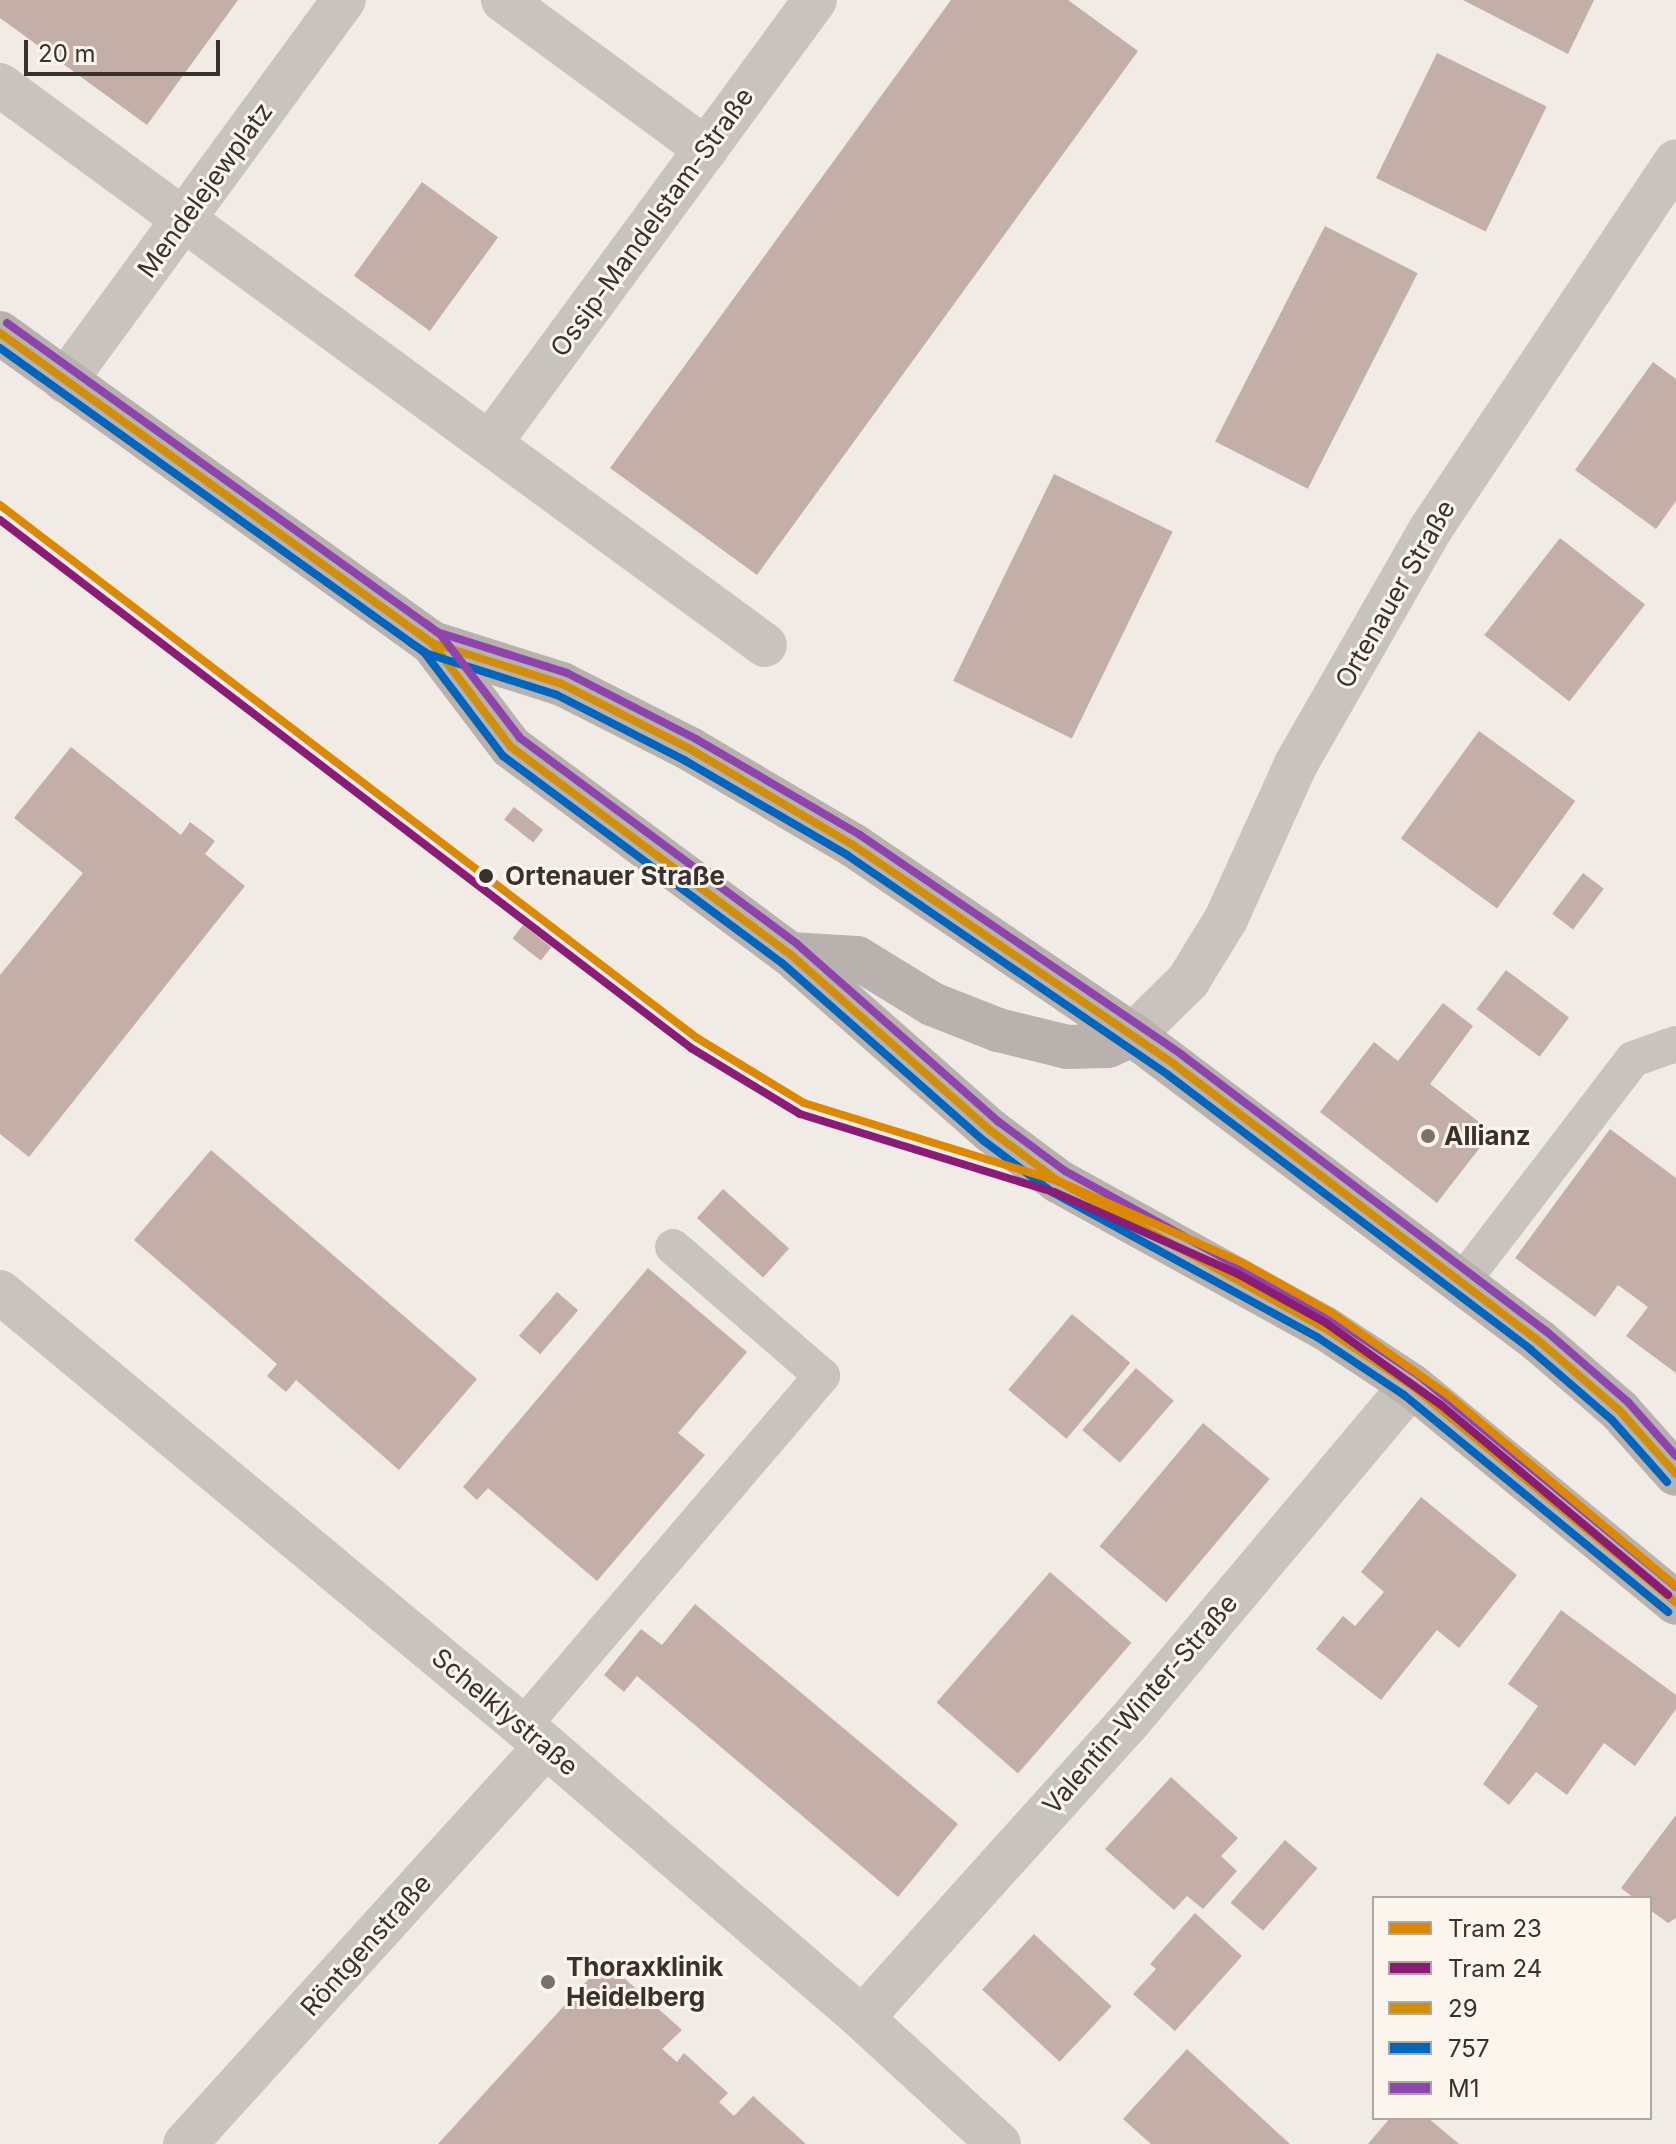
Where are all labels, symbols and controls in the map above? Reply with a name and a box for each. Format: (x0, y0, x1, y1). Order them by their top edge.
scale bar (28, 24, 224, 74)
text: 20 m (38, 39, 96, 68)
street label: Ossip-Mandelstam-Straße (544, 81, 760, 363)
street label: Mendelejewplatz (131, 96, 279, 284)
street label: Ortenauer Straße (1329, 494, 1461, 694)
place label: Ortenauer Straße (505, 860, 725, 892)
marker: Ortenauer Straße (474, 864, 498, 888)
place label: Allianz (1444, 1120, 1531, 1152)
marker: Allianz (1419, 1127, 1437, 1145)
street label: Valentin-Winter-Straße (1036, 1588, 1244, 1820)
street label: Schelklystraße (425, 1642, 585, 1782)
street label: Röntgenstraße (294, 1868, 438, 2022)
legend (1372, 1896, 1652, 2120)
text: Tram 23 (1448, 1914, 1542, 1943)
place label: Thoraxklinik Heidelberg (566, 1951, 723, 2012)
text: Tram 24 (1448, 1954, 1542, 1983)
marker: Thoraxklinik Heidelberg (537, 1971, 559, 1993)
text: 29 (1448, 1994, 1478, 2023)
text: 757 (1448, 2034, 1490, 2063)
text: M1 (1448, 2074, 1479, 2103)

